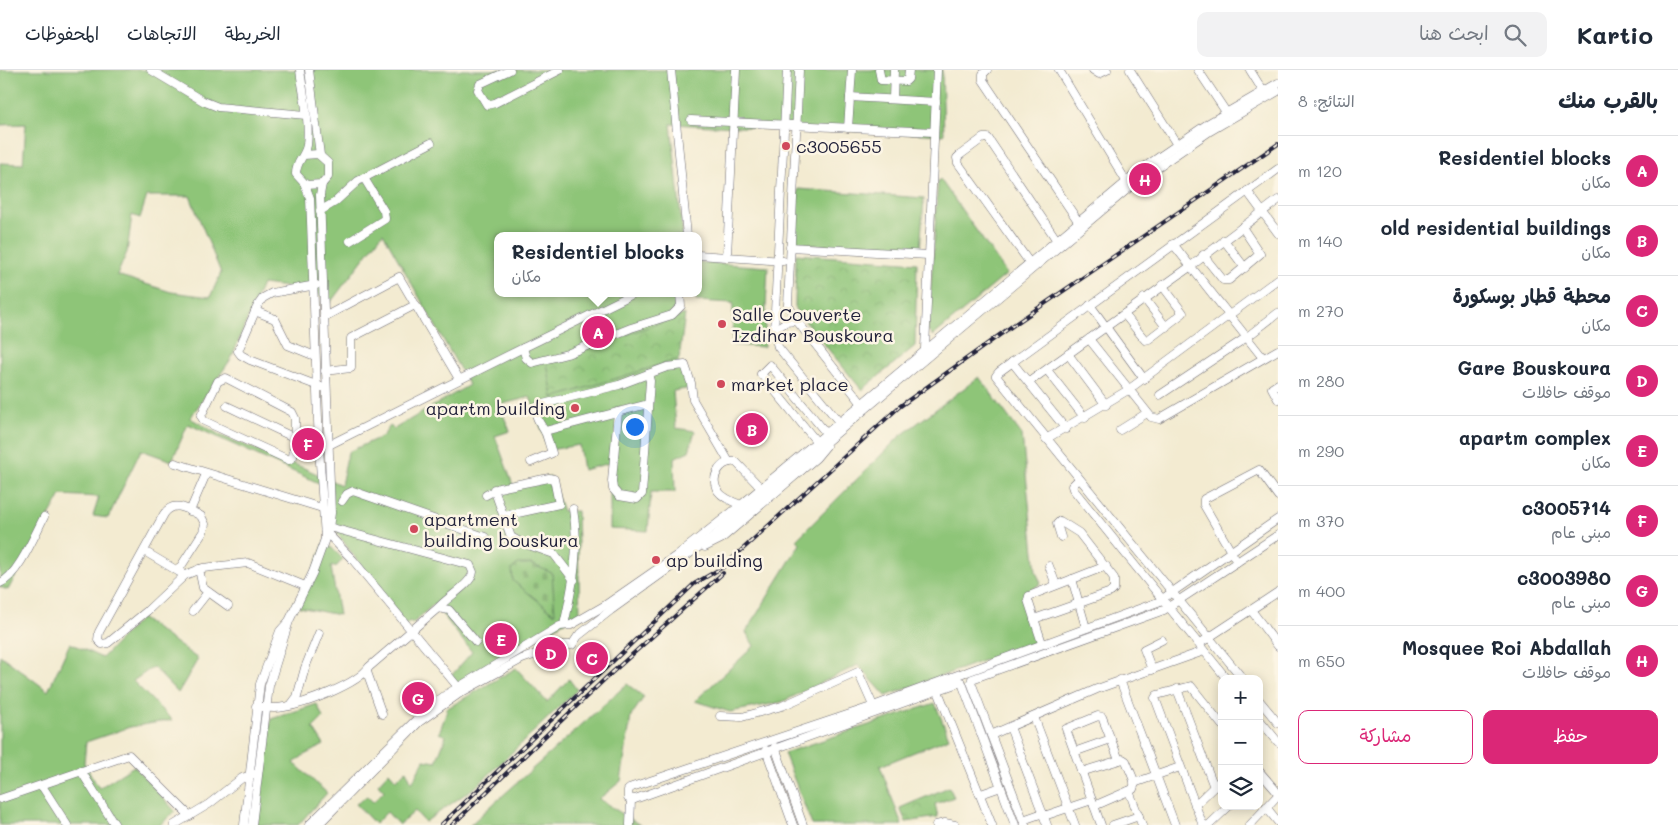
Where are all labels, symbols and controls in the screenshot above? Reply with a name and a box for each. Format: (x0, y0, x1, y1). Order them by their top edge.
search box (1197, 12, 1547, 57)
text: Kartio (1577, 19, 1653, 50)
text: ابحث هنا (1419, 20, 1489, 45)
text: المحفوظات (25, 21, 99, 45)
text: الاتجاهات (127, 21, 197, 45)
text: الخريطة (225, 21, 281, 45)
icon: search (1501, 21, 1529, 49)
text: بالقرب منك (1558, 86, 1658, 113)
text: النتائج: 8 (1298, 90, 1355, 111)
place label: c3005655 (796, 134, 882, 158)
marker: c3005655 (780, 140, 792, 152)
text: Residentiel blocks (1438, 145, 1611, 170)
pin: H (1129, 160, 1161, 198)
text: 120 m (1298, 160, 1342, 181)
text: A (1636, 160, 1648, 181)
text: مكان (1581, 171, 1611, 192)
text: old residential buildings (1381, 215, 1611, 240)
text: 140 m (1298, 230, 1342, 251)
text: B (1637, 230, 1647, 251)
popup (494, 232, 702, 297)
text: Residentiel blocks (512, 239, 684, 264)
text: مكان (1581, 241, 1611, 262)
text: مكان (512, 265, 541, 286)
text: محطة قطار بوسكورة (1452, 283, 1611, 308)
text: 270 m (1298, 300, 1344, 321)
text: C (1636, 300, 1648, 321)
place label: Salle Couverte Izdihar Bouskoura (732, 302, 894, 347)
pin: A (582, 313, 614, 351)
text: مكان (1581, 314, 1611, 335)
marker: Salle Couverte Izdihar Bouskoura (716, 318, 728, 330)
text: Gare Bouskoura (1458, 355, 1611, 380)
text: 280 m (1298, 370, 1344, 391)
text: D (1636, 370, 1648, 391)
place label: market place (731, 372, 849, 396)
marker: market place (715, 378, 727, 390)
text: موقف حافلات (1522, 381, 1611, 402)
place label: apartm building (426, 396, 565, 420)
marker: apartm building (569, 402, 581, 414)
pin: B (736, 410, 768, 448)
your location (622, 414, 648, 440)
pin: F (292, 425, 324, 463)
text: apartm complex (1459, 425, 1611, 450)
text: 290 m (1298, 440, 1344, 461)
text: E (1637, 440, 1647, 461)
text: مكان (1581, 451, 1611, 472)
text: c3005714 (1522, 495, 1611, 520)
place label: apartment building bouskura (424, 507, 579, 552)
text: 370 m (1298, 510, 1344, 531)
text: F (1637, 510, 1647, 531)
text: مبنى عام (1551, 521, 1611, 542)
marker: apartment building bouskura (408, 523, 420, 535)
place label: ap building (666, 548, 763, 572)
marker: ap building (650, 554, 662, 566)
text: c3003980 (1517, 565, 1611, 590)
text: 400 m (1298, 580, 1345, 601)
text: G (1636, 580, 1648, 601)
text: مبنى عام (1551, 591, 1611, 612)
pin: E (485, 620, 517, 658)
pin: D (535, 634, 567, 672)
text: Mosquee Roi Abdallah (1402, 635, 1611, 660)
pin: C (576, 639, 608, 677)
text: 650 m (1298, 650, 1345, 671)
text: H (1636, 650, 1648, 671)
text: موقف حافلات (1522, 661, 1611, 682)
map controls (1218, 675, 1263, 810)
button: + (1218, 675, 1263, 720)
pin: G (402, 679, 434, 717)
button: مشاركة (1298, 710, 1473, 764)
button: حفظ (1483, 710, 1658, 764)
button: − (1218, 720, 1263, 765)
button: layers (1218, 765, 1263, 810)

